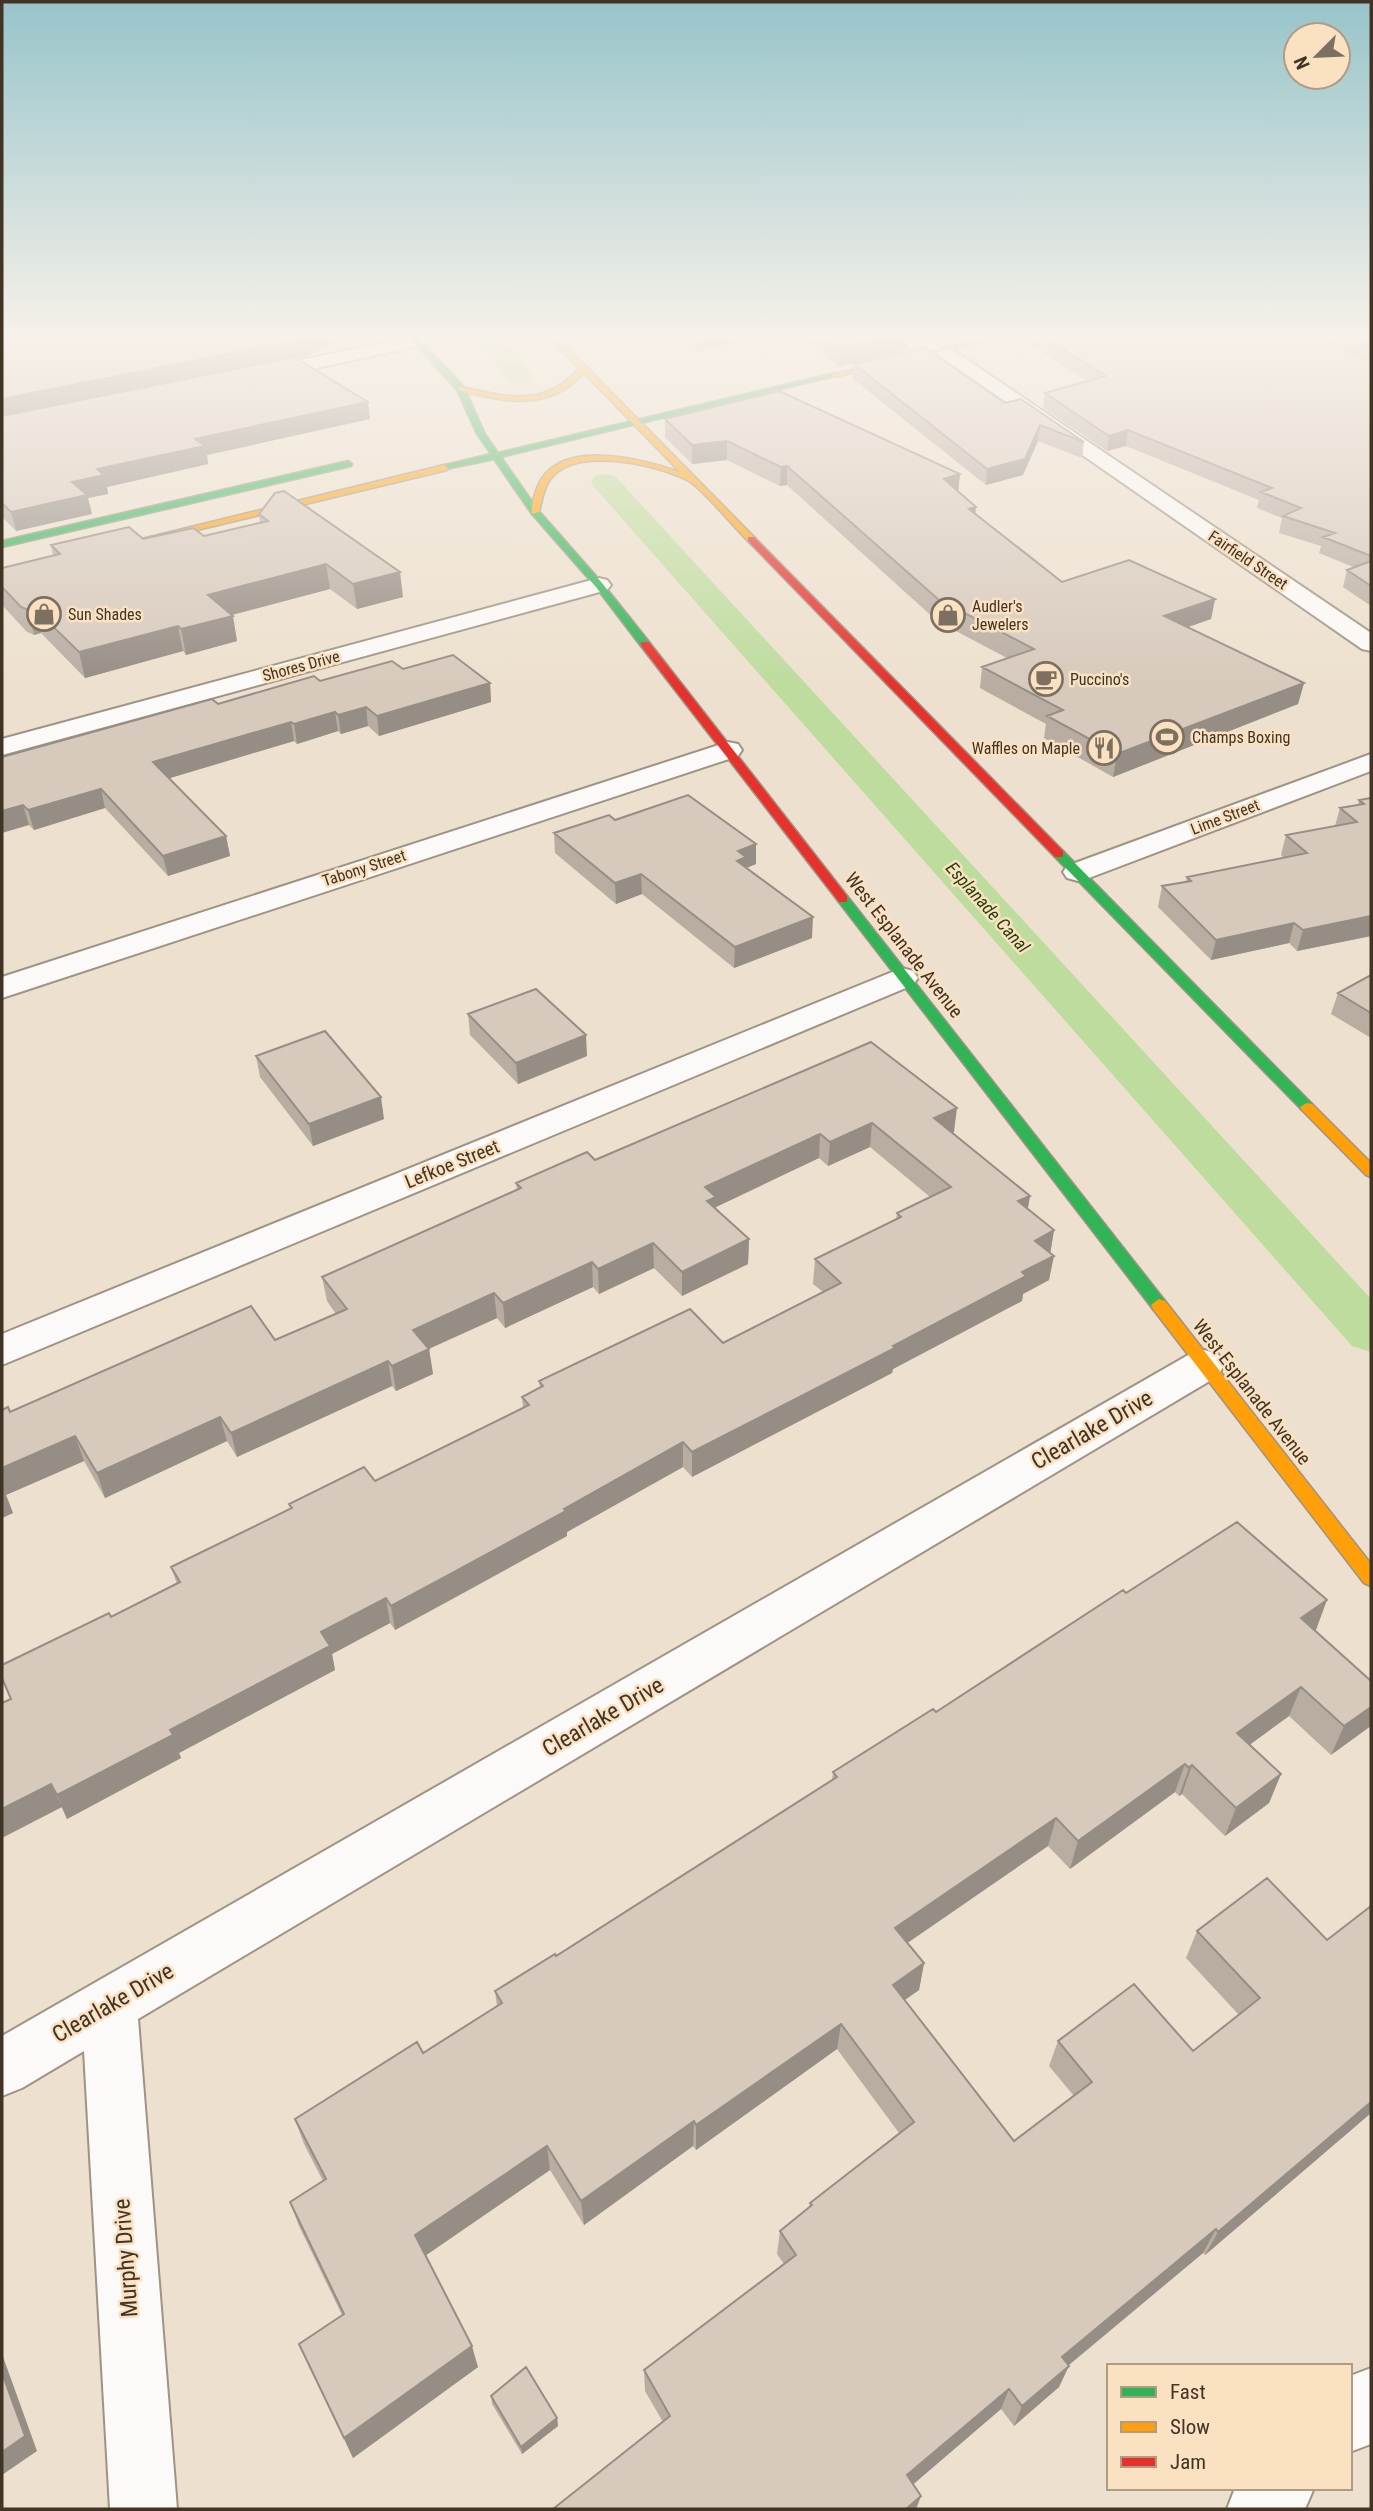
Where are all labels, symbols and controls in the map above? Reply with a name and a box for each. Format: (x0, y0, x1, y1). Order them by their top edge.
north arrow (1282, 21, 1352, 91)
text: N (1289, 53, 1315, 73)
street label: Fairfield Street (1205, 526, 1292, 594)
shop icon: Sun Shades (25, 595, 63, 633)
shop icon: Audler's Jewelers (929, 596, 967, 634)
place label: Audler's Jewelers (972, 597, 1028, 634)
place label: Sun Shades (68, 605, 142, 624)
street label: Shores Drive (260, 647, 342, 685)
cafe icon: Puccino's (1027, 660, 1065, 698)
place label: Puccino's (1070, 670, 1129, 689)
sports icon: Champs Boxing (1148, 718, 1186, 756)
place label: Champs Boxing (1192, 728, 1290, 747)
restaurant icon: Waffles on Maple (1085, 729, 1123, 767)
place label: Waffles on Maple (972, 739, 1080, 758)
street label: Lime Street (1188, 795, 1262, 839)
street label: Tabony Street (320, 846, 408, 890)
water label: Esplanade Canal (942, 857, 1035, 957)
street label: West Esplanade Avenue (840, 868, 968, 1022)
street label: Lefkoe Street (401, 1135, 503, 1193)
street label: West Esplanade Avenue (1188, 1315, 1316, 1469)
street label: Clearlake Drive (1027, 1384, 1157, 1476)
street label: Clearlake Drive (538, 1671, 668, 1763)
street label: Clearlake Drive (48, 1957, 178, 2049)
street label: Murphy Drive (108, 2198, 144, 2318)
legend (1107, 2364, 1352, 2490)
text: Fast (1170, 2380, 1206, 2404)
text: Slow (1170, 2415, 1210, 2439)
text: Jam (1170, 2450, 1206, 2474)

